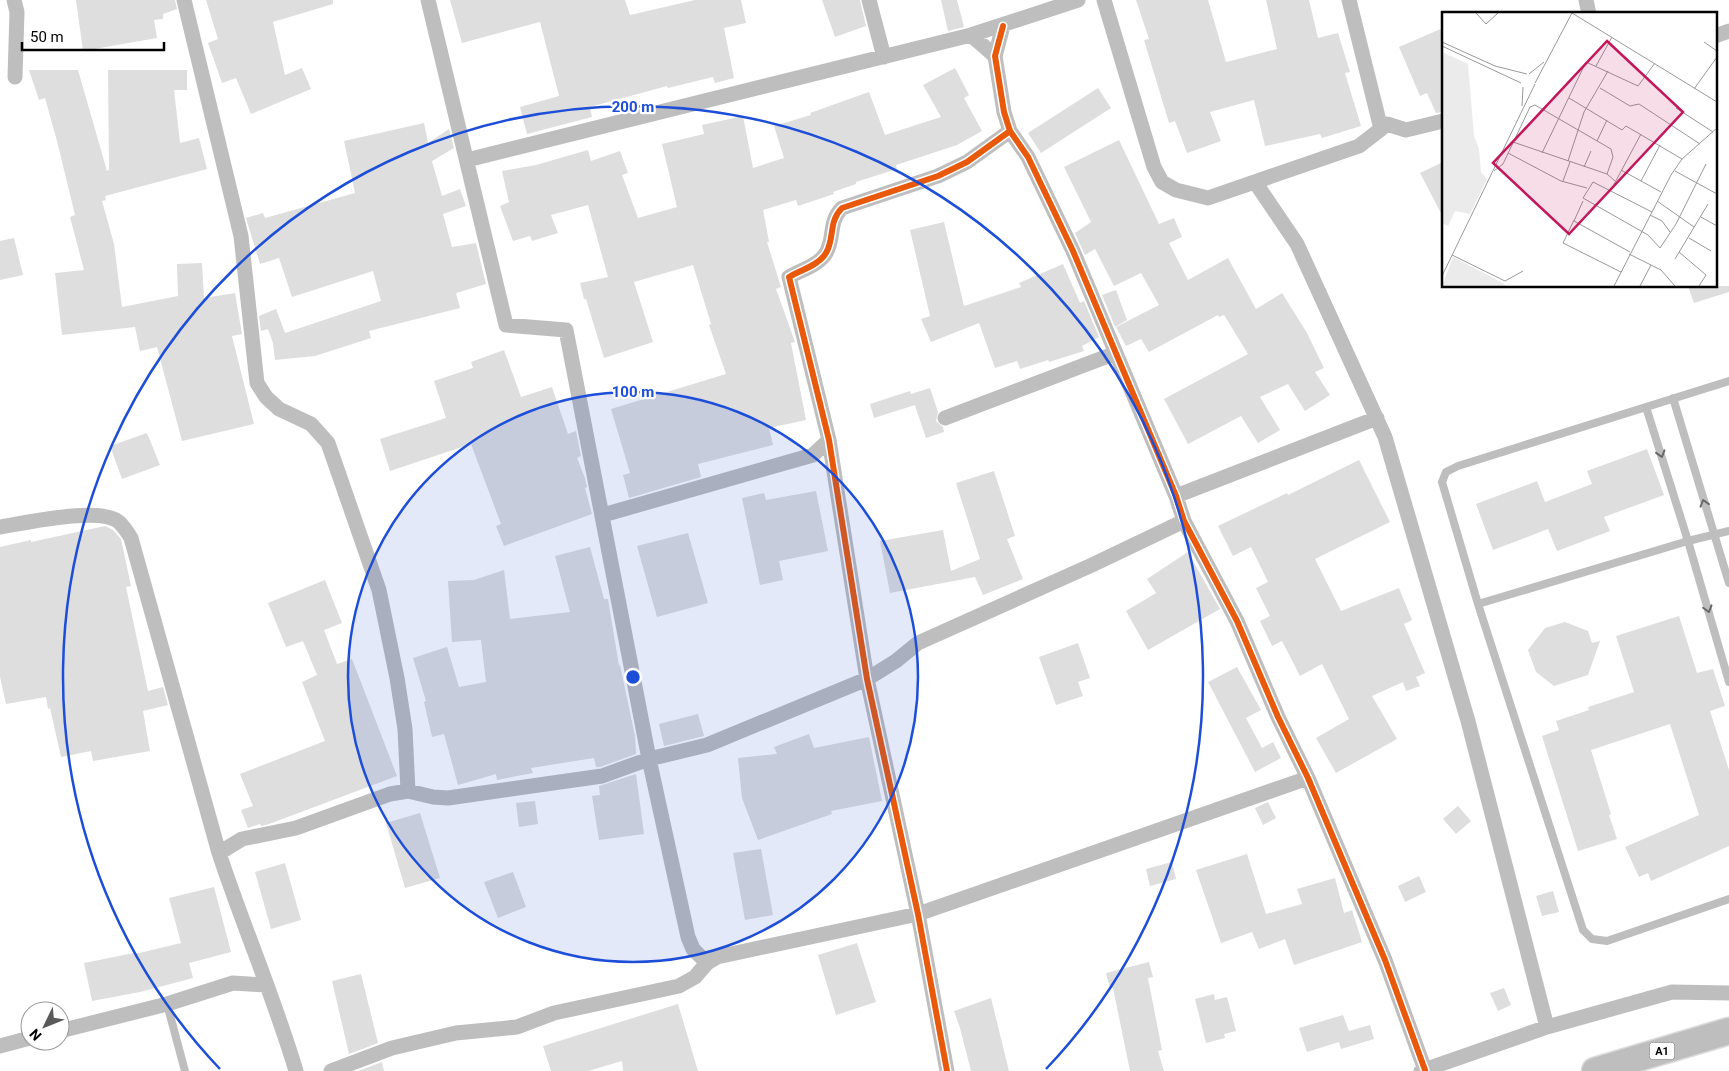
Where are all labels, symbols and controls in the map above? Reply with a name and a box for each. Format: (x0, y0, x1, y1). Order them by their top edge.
inset map (1442, 12, 1716, 288)
scale bar (22, 20, 165, 52)
text: 50 m (30, 28, 64, 46)
text: 200 m (612, 98, 654, 116)
text: 100 m (612, 383, 654, 401)
one-way arrow (1655, 449, 1665, 457)
one-way arrow (1700, 499, 1710, 507)
one-way arrow (1702, 605, 1713, 614)
centre of rings (624, 668, 642, 686)
north arrow (20, 1001, 70, 1051)
text: N (26, 1026, 45, 1044)
road number: A1 (1650, 1042, 1674, 1060)

